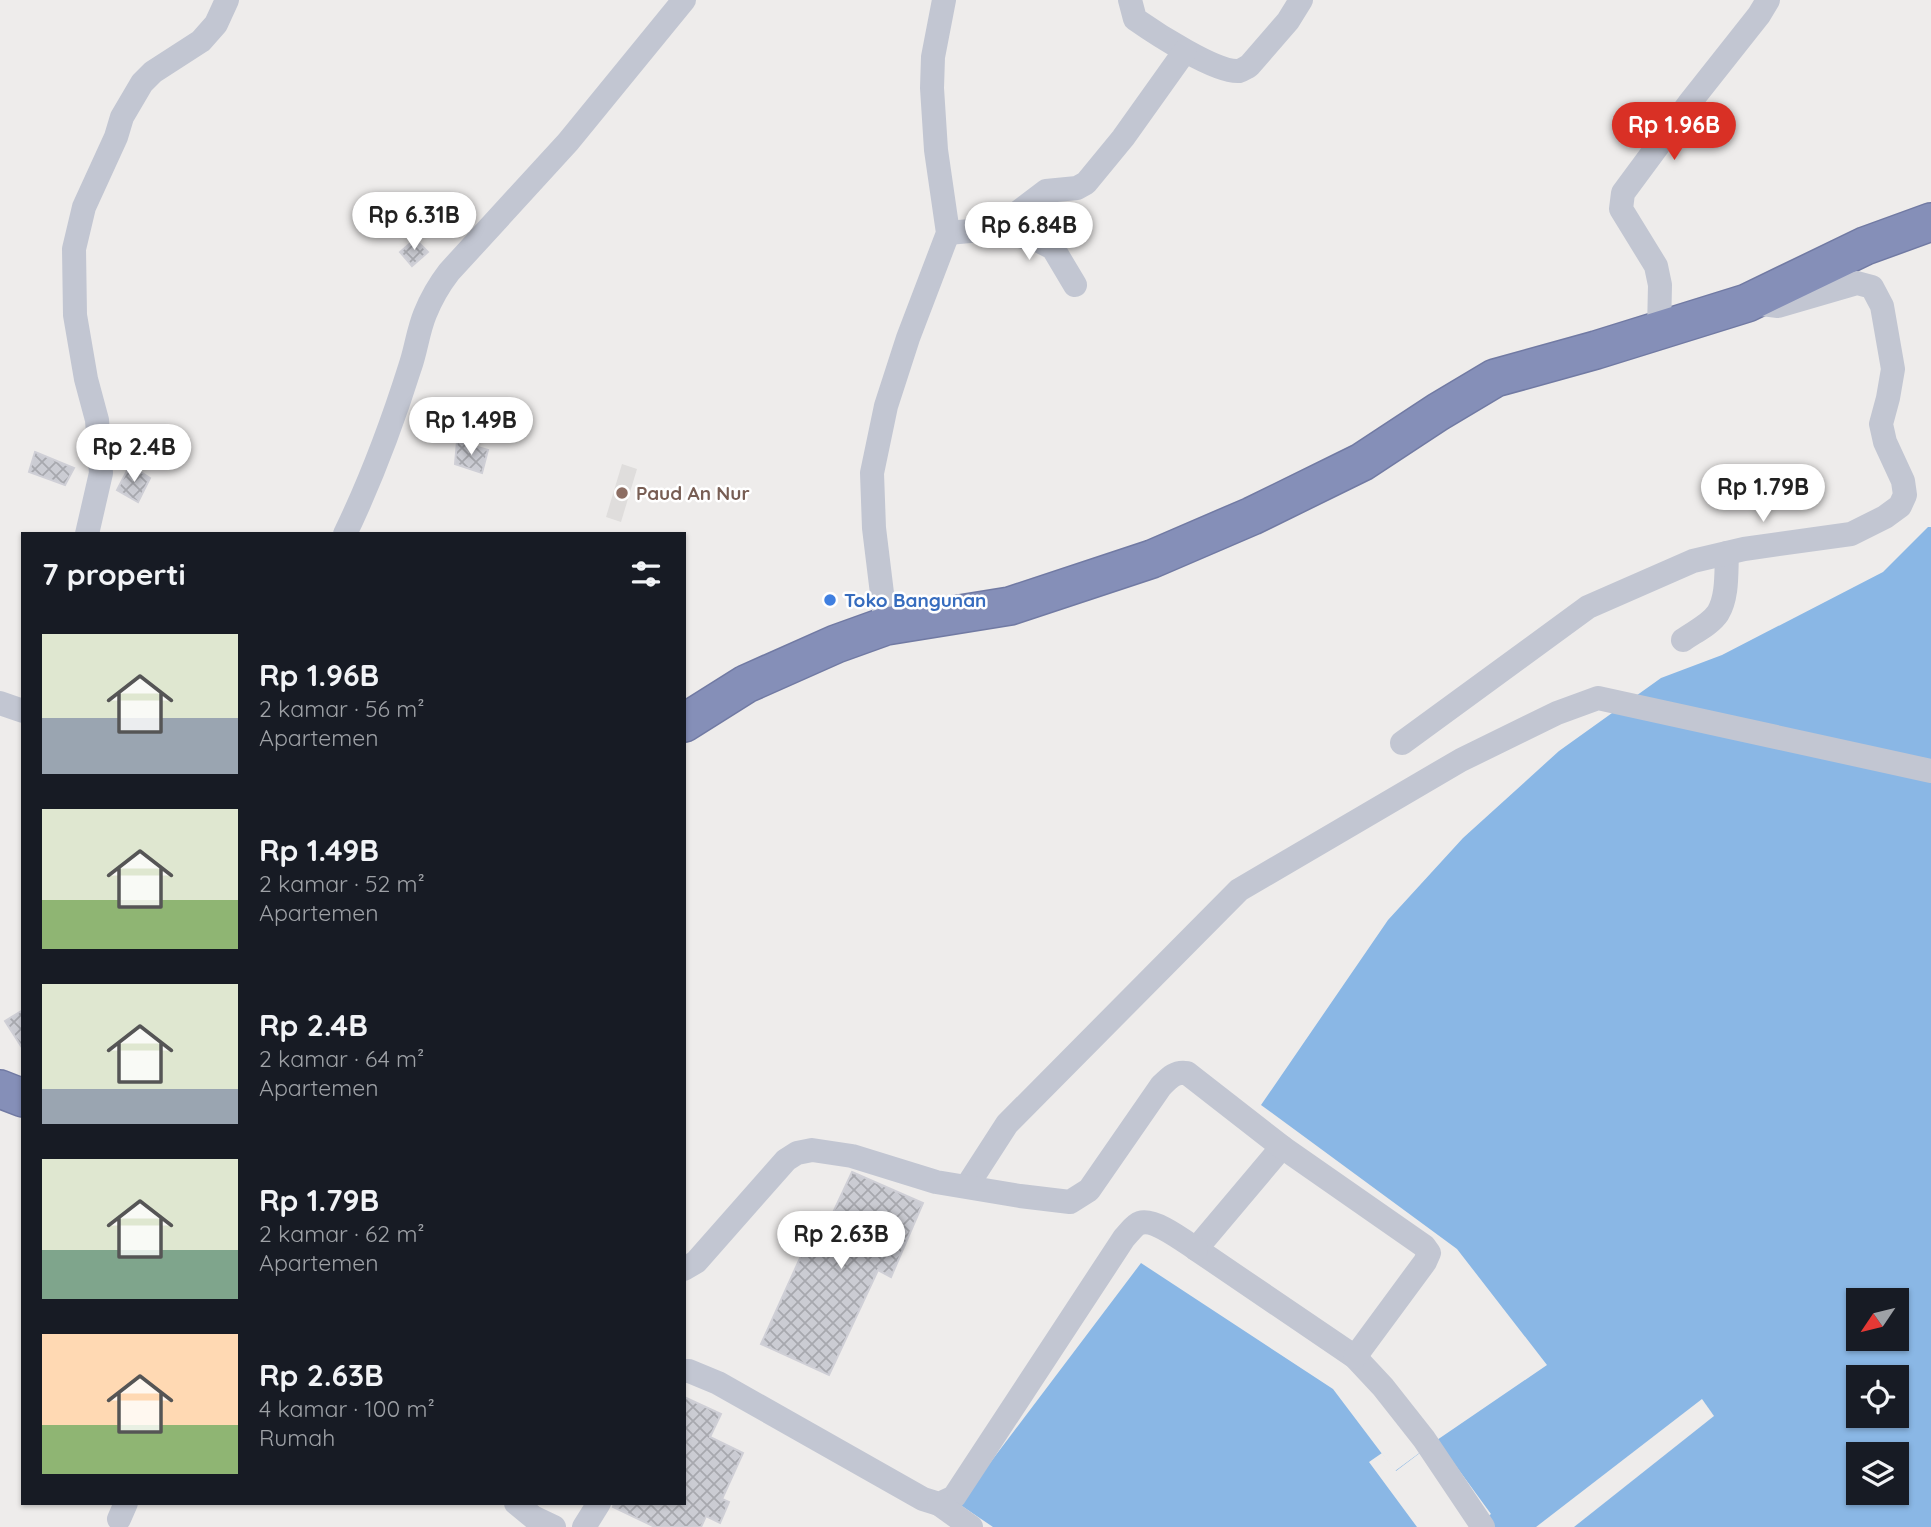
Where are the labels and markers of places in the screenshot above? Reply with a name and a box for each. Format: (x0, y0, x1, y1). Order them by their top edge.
pin: Rp 1.96B (1602, 102, 1746, 162)
pin: Rp 6.31B (342, 192, 486, 252)
pin: Rp 6.84B (957, 202, 1101, 262)
pin: Rp 1.49B (399, 398, 543, 457)
pin: Rp 2.4B (69, 424, 199, 484)
pin: Rp 1.79B (1691, 464, 1835, 524)
place label: Paud An Nur (636, 481, 750, 505)
marker: Paud An Nur (614, 485, 630, 501)
place label: Toko Bangunan (844, 588, 986, 612)
marker: Toko Bangunan (822, 592, 838, 608)
pin: Rp 2.63B (769, 1212, 913, 1271)

